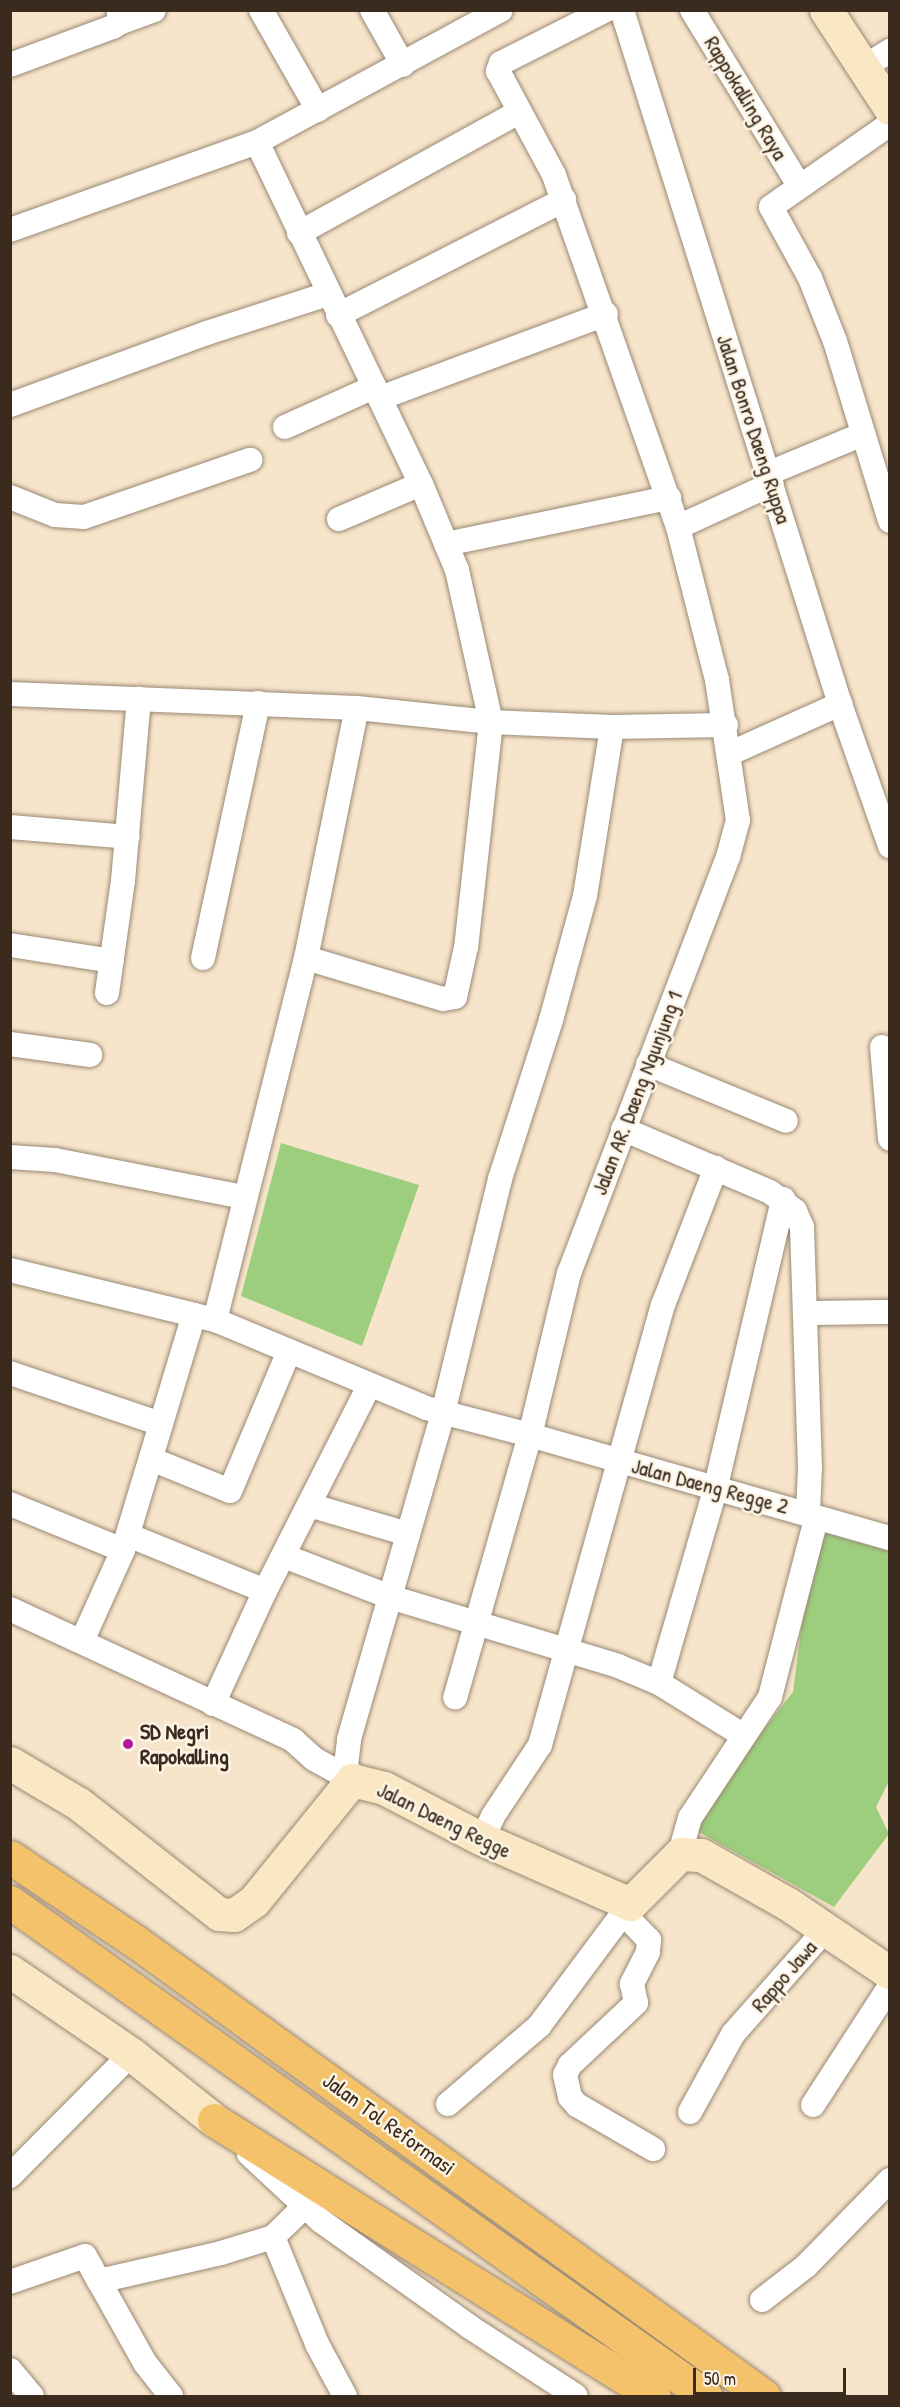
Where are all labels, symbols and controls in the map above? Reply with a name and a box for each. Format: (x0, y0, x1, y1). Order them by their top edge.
street label: Rappokalling Raya (699, 31, 793, 165)
street label: Jalan Bonro Daeng Ruppa (711, 331, 797, 527)
street label: Jalan AR. Daeng Ngunjung 1 (586, 987, 688, 1199)
street label: Jalan Daeng Regge 2 (629, 1452, 791, 1520)
place label: SD Negri Rapokalling (140, 1718, 229, 1770)
marker: SD Negri Rapokalling (121, 1737, 135, 1751)
street label: Jalan Daeng Regge (373, 1776, 515, 1864)
street label: Rappo Jawa (746, 1935, 822, 2017)
street label: Jalan Tol Reformasi (318, 2067, 460, 2181)
scale bar (696, 2356, 849, 2394)
text: 50 m (704, 2366, 736, 2391)

